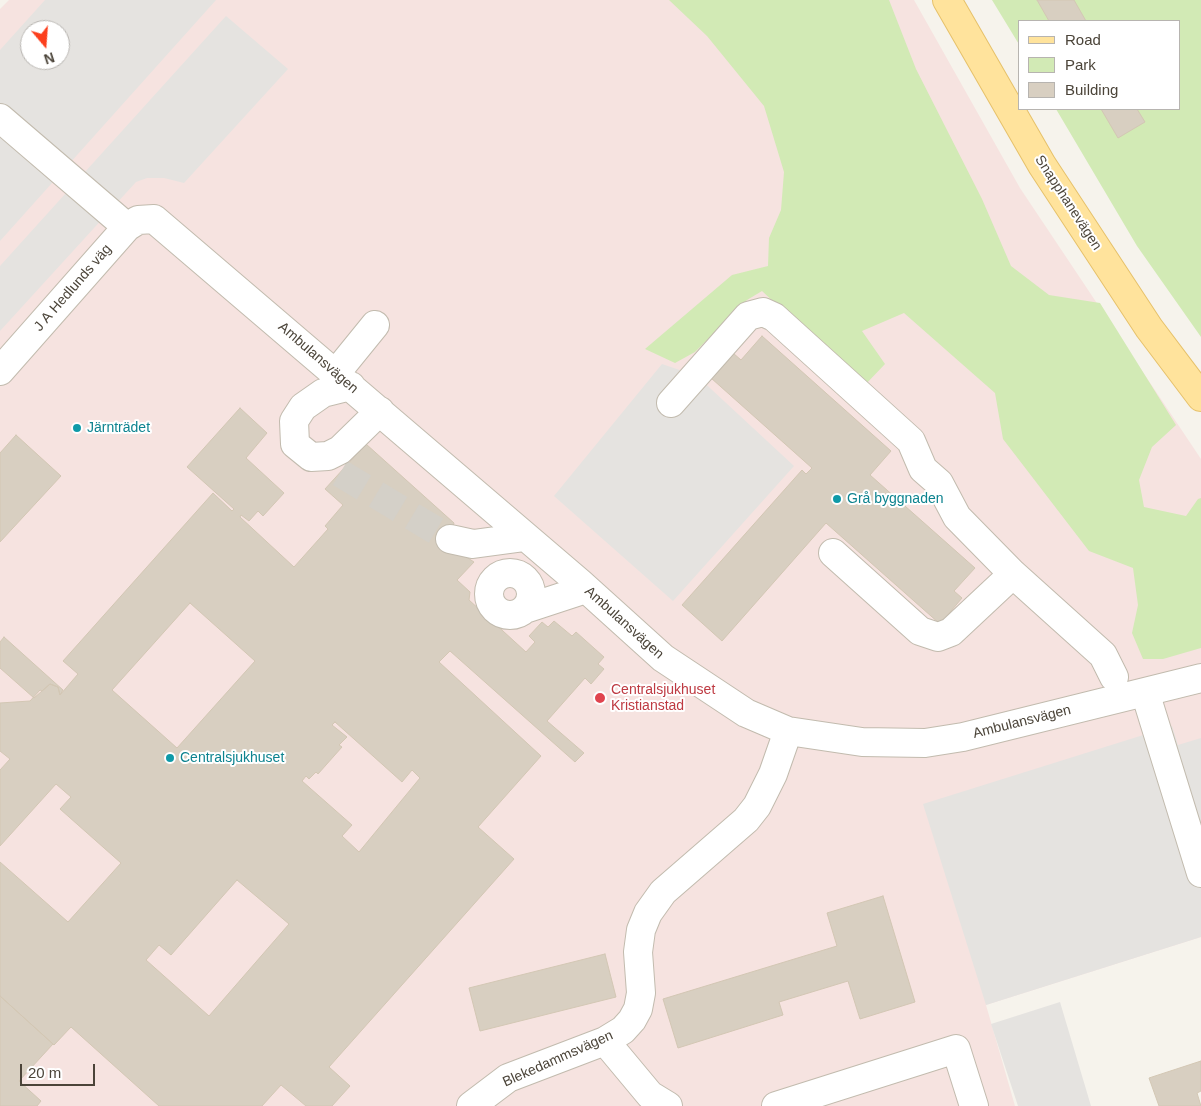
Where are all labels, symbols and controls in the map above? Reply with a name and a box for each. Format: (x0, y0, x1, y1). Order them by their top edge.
north arrow (20, 20, 70, 70)
legend (1018, 20, 1181, 110)
text: Road (1065, 31, 1101, 48)
text: N (42, 49, 57, 67)
text: Park (1065, 56, 1096, 73)
text: Building (1065, 81, 1118, 98)
street label: Snapphanevägen (1031, 152, 1105, 254)
street label: J A Hedlunds väg (31, 241, 115, 335)
street label: Ambulansvägen (275, 319, 361, 397)
place label: Järnträdet (87, 420, 150, 436)
marker: Järnträdet (71, 422, 83, 434)
place label: Grå byggnaden (847, 491, 944, 507)
marker: Grå byggnaden (831, 493, 843, 505)
street label: Ambulansvägen (581, 583, 667, 663)
place label: Centralsjukhuset Kristianstad (611, 682, 715, 714)
marker: Centralsjukhuset Kristianstad (593, 691, 607, 705)
street label: Ambulansvägen (971, 702, 1073, 742)
place label: Centralsjukhuset (180, 750, 284, 766)
marker: Centralsjukhuset (164, 752, 176, 764)
street label: Blekedammsvägen (500, 1027, 616, 1091)
scale bar (22, 1054, 98, 1086)
text: 20 m (28, 1064, 61, 1081)

